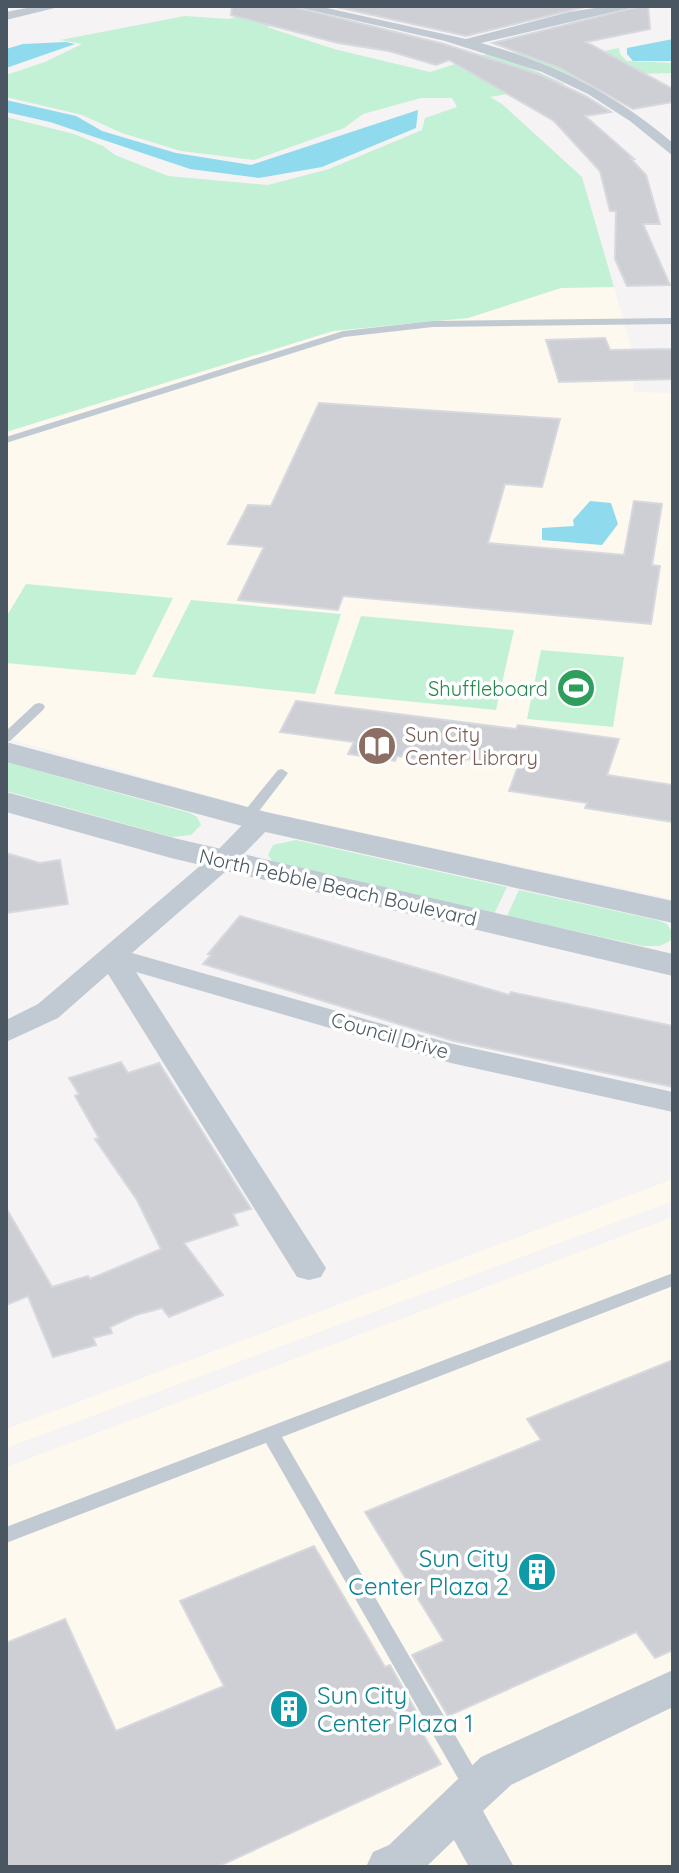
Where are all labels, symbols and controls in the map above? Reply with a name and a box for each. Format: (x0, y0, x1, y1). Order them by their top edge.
sports icon: Shuffleboard (555, 667, 597, 709)
place label: Shuffleboard (428, 676, 548, 701)
place label: Sun City Center Library (405, 722, 538, 770)
library icon: Sun City Center Library (356, 725, 398, 767)
street label: North Pebble Beach Boulevard (197, 843, 479, 931)
street label: Council Drive (328, 1006, 452, 1064)
place label: Sun City Center Plaza 2 (348, 1543, 509, 1601)
building icon: Sun City Center Plaza 2 (516, 1551, 558, 1593)
place label: Sun City Center Plaza 1 (317, 1680, 473, 1738)
building icon: Sun City Center Plaza 1 (268, 1688, 310, 1730)

